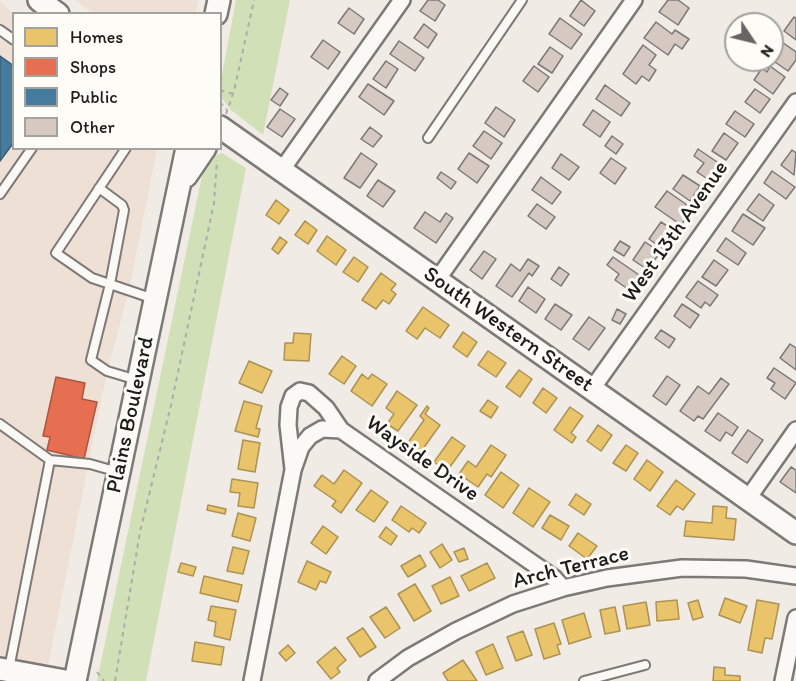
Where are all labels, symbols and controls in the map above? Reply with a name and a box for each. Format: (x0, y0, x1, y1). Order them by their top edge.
legend (12, 12, 222, 150)
north arrow (724, 12, 784, 72)
text: Homes (70, 26, 123, 48)
text: N (757, 42, 778, 61)
text: Shops (70, 56, 116, 78)
text: Public (70, 86, 118, 108)
text: Other (70, 116, 115, 138)
street label: West 13th Avenue (617, 156, 735, 308)
street label: South Western Street (418, 261, 598, 399)
street label: Plains Boulevard (102, 334, 160, 496)
street label: Wayside Drive (360, 410, 484, 508)
street label: Arch Terrace (510, 541, 632, 595)

